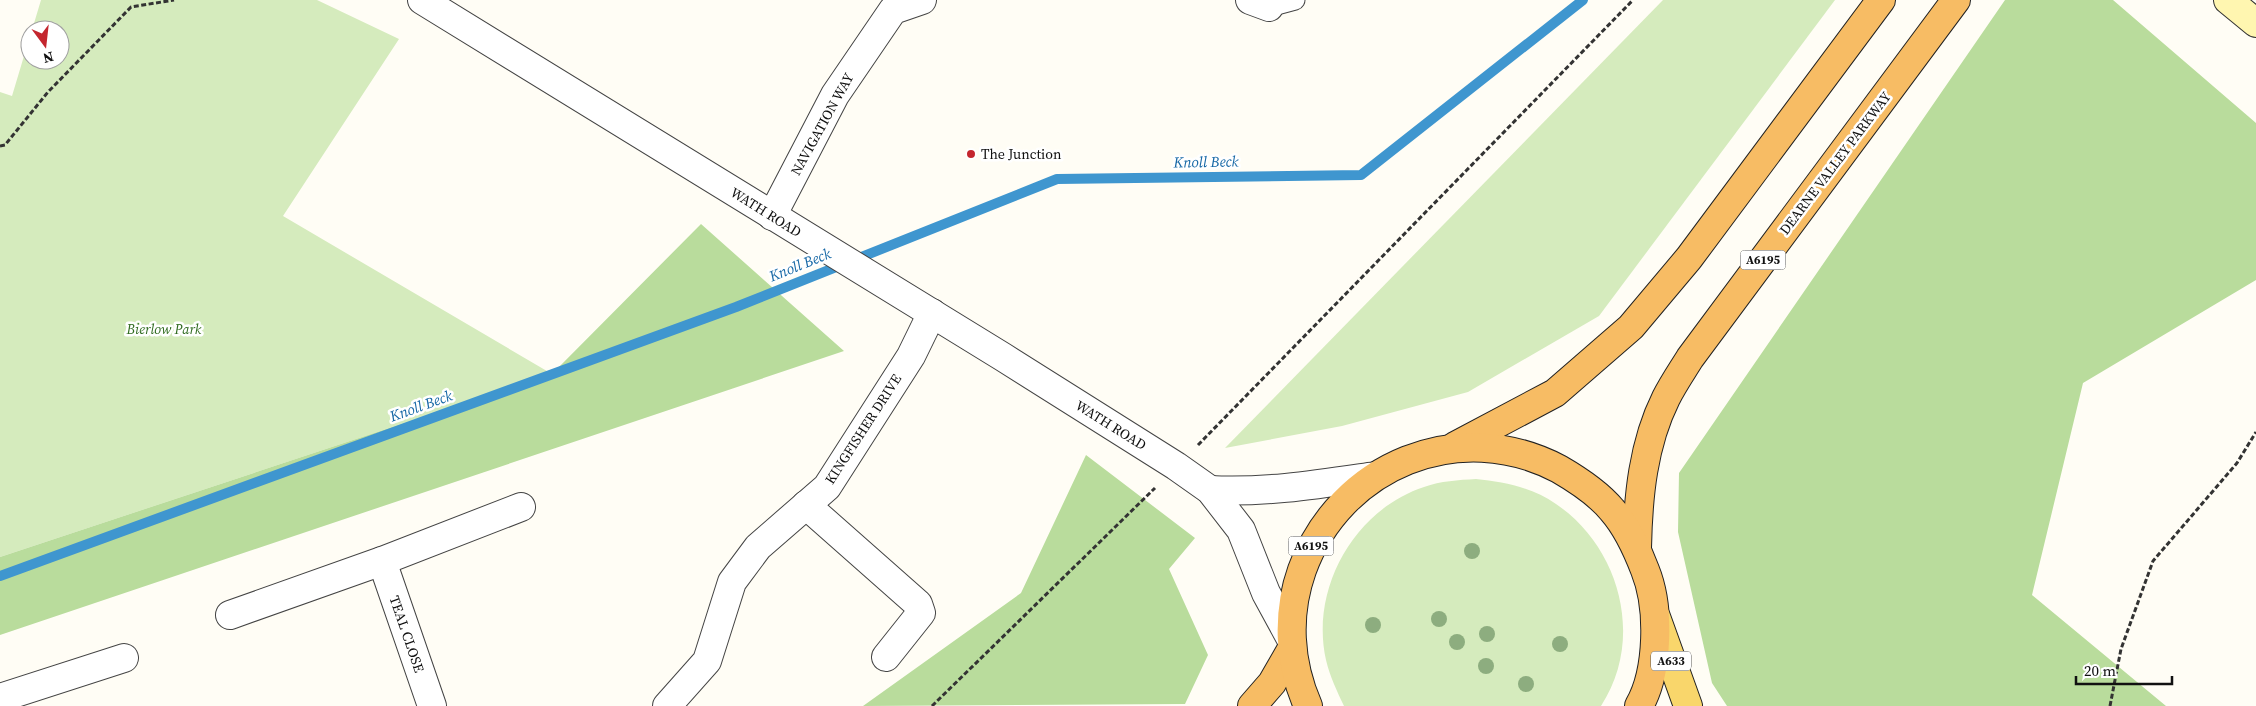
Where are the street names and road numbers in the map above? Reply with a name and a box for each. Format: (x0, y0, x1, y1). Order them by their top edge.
street label: NAVIGATION WAY (786, 69, 859, 179)
street label: DEARNE VALLEY PARKWAY (1775, 87, 1896, 239)
street label: WATH ROAD (727, 182, 805, 242)
road number: A6195 (1740, 250, 1786, 270)
street label: KINGFISHER DRIVE (820, 370, 906, 488)
street label: WATH ROAD (1072, 395, 1150, 455)
road number: A6195 (1288, 536, 1334, 556)
street label: TEAL CLOSE (385, 593, 429, 675)
road number: A633 (1651, 651, 1691, 670)

